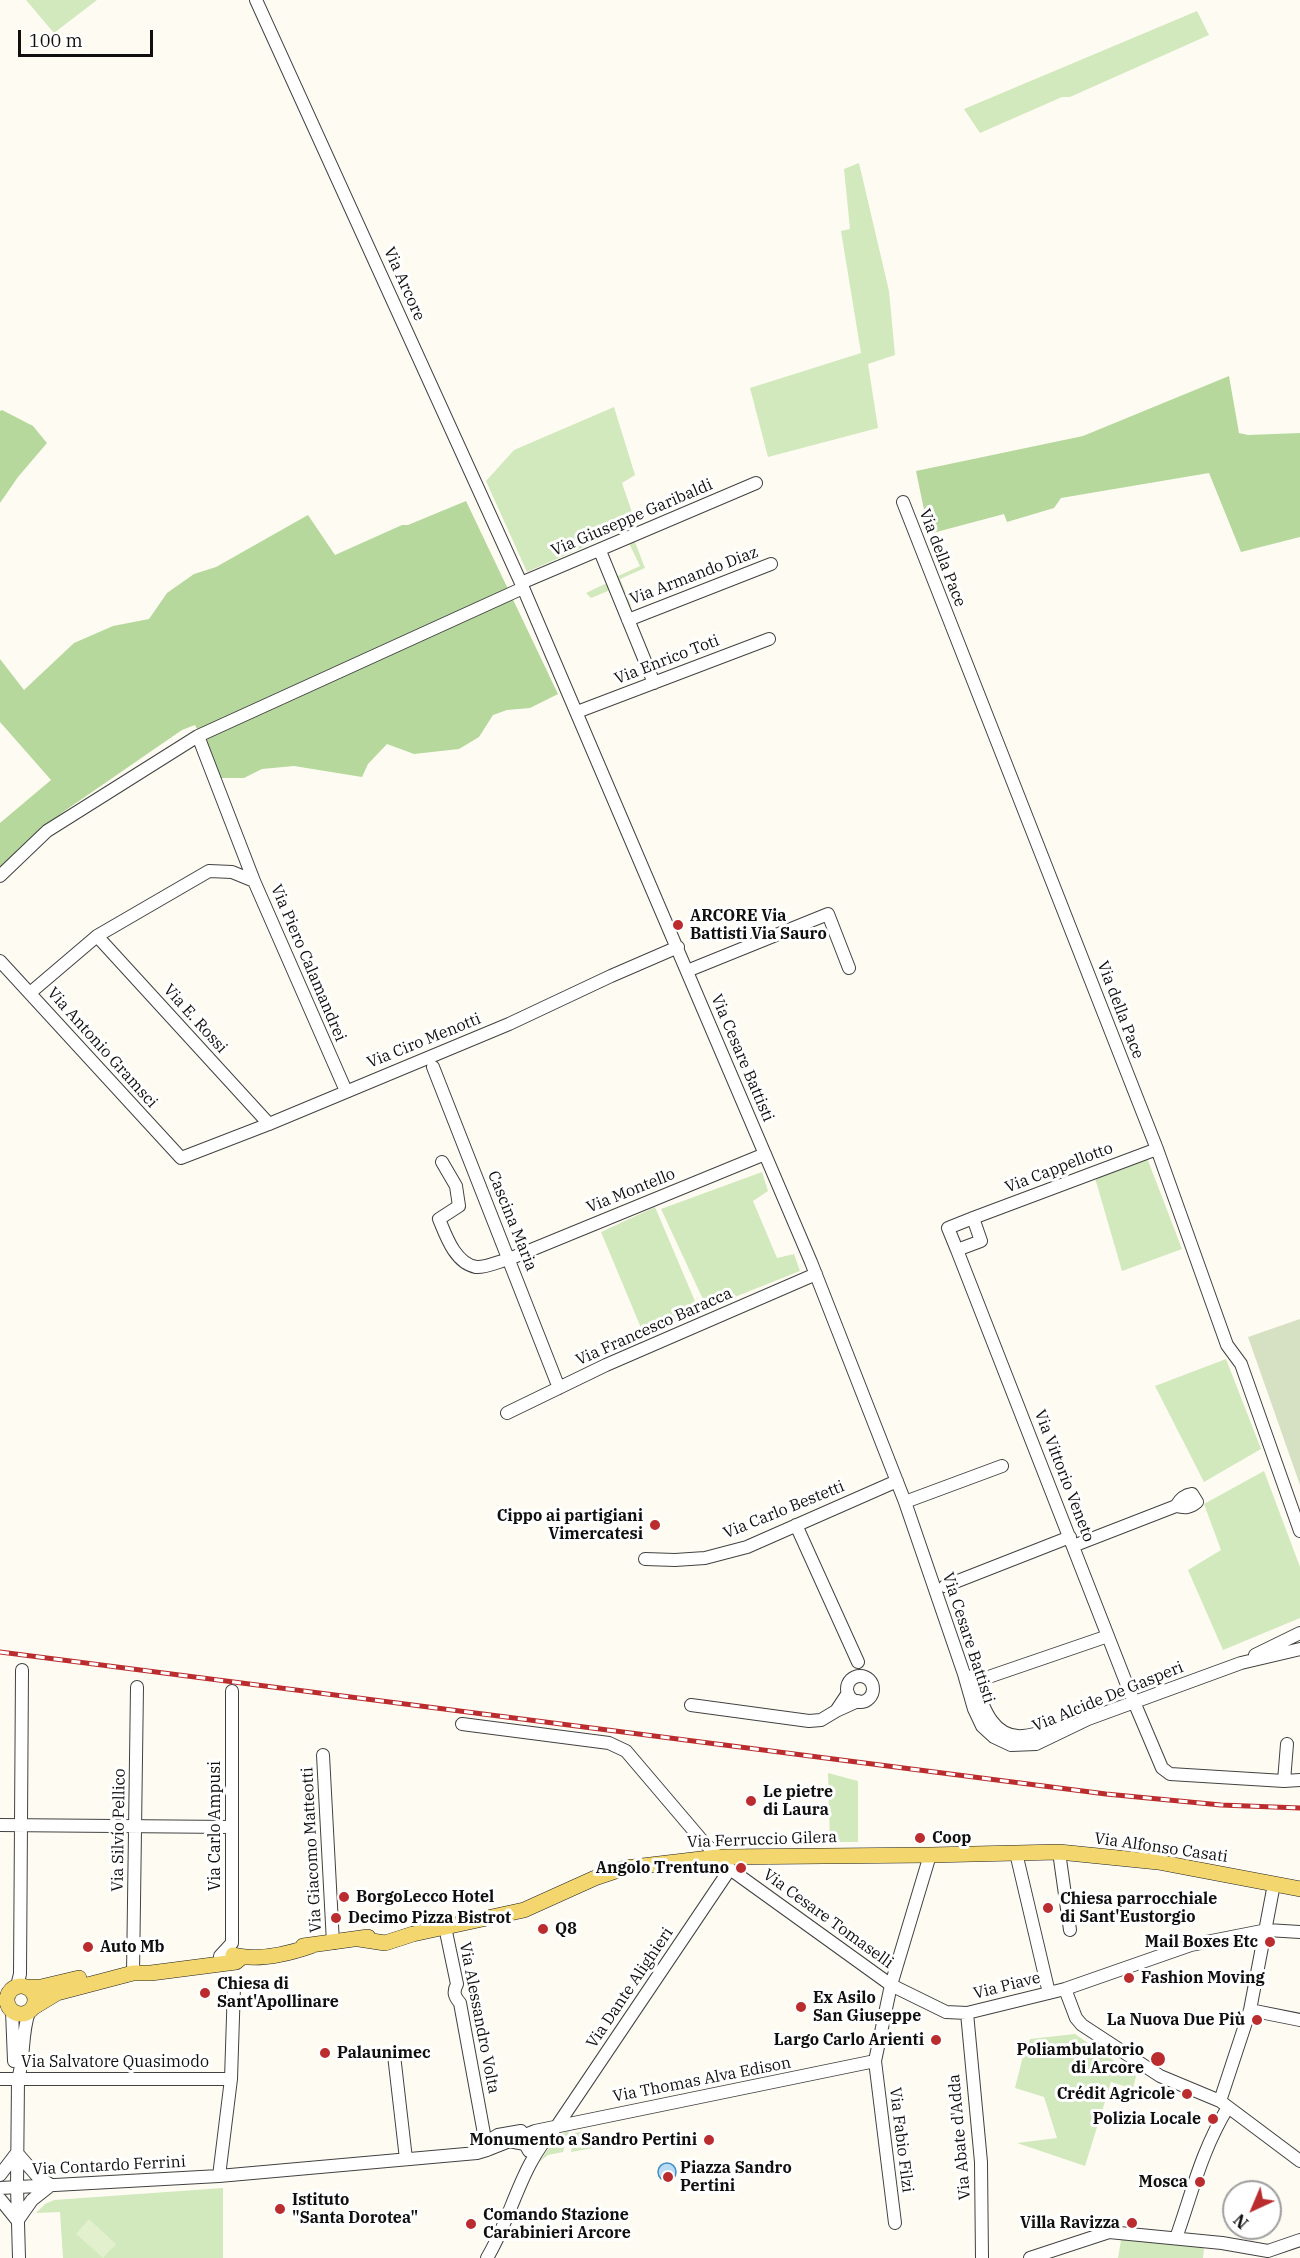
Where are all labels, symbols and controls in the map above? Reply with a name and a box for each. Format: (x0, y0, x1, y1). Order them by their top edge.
scale bar (21, 18, 156, 56)
text: 100 m (29, 29, 83, 52)
street label: Via Arcore (379, 244, 429, 324)
street label: Via Giuseppe Garibaldi (548, 475, 716, 561)
street label: Via della Pace (915, 506, 969, 610)
street label: Via Armando Diaz (627, 543, 761, 609)
street label: Via Enrico Toti (612, 631, 722, 689)
street label: Via Piero Calamandrei (266, 882, 350, 1044)
place label: ARCORE Via Battisti Via Sauro (690, 906, 827, 944)
marker: ARCORE Via Battisti Via Sauro (671, 918, 685, 932)
street label: Via della Pace (1093, 958, 1147, 1062)
street label: Via E. Rossi (159, 981, 231, 1057)
street label: Via Antonio Gramsci (43, 984, 161, 1112)
street label: Via Cesare Battisti (707, 991, 777, 1125)
street label: Via Ciro Menotti (364, 1009, 484, 1073)
street label: Via Cappellotto (1002, 1139, 1116, 1197)
street label: Via Montello (584, 1165, 678, 1217)
street label: Cascina Maria (483, 1168, 541, 1274)
street label: Via Francesco Baracca (573, 1284, 735, 1370)
street label: Via Vittorio Veneto (1030, 1407, 1098, 1545)
street label: Via Carlo Bestetti (721, 1477, 847, 1543)
place label: Cippo ai partigiani Vimercatesi (497, 1506, 643, 1544)
marker: Cippo ai partigiani Vimercatesi (648, 1518, 662, 1532)
street label: Via Cesare Battisti (938, 1570, 998, 1706)
street label: Via Alcide De Gasperi (1030, 1658, 1186, 1736)
street label: Via Carlo Ampusi (205, 1761, 225, 1891)
street label: Via Giacomo Matteotti (298, 1767, 326, 1933)
street label: Via Silvio Pellico (108, 1768, 130, 1892)
place label: Le pietre di Laura (763, 1782, 833, 1820)
marker: Le pietre di Laura (744, 1794, 758, 1808)
street label: Via Ferruccio Gilera (687, 1828, 837, 1852)
place label: Coop (932, 1828, 971, 1848)
street label: Via Alfonso Casati (1093, 1829, 1229, 1867)
marker: Coop (913, 1831, 927, 1845)
place label: Angolo Trentuno (596, 1858, 729, 1878)
marker: Angolo Trentuno (734, 1861, 748, 1875)
street label: Via Cesare Tomaselli (759, 1865, 897, 1973)
place label: BorgoLecco Hotel (356, 1887, 494, 1907)
place label: Chiesa parrocchiale di Sant'Eustorgio (1060, 1889, 1217, 1927)
marker: BorgoLecco Hotel (337, 1890, 351, 1904)
marker: Chiesa parrocchiale di Sant'Eustorgio (1041, 1901, 1055, 1915)
place label: Decimo Pizza Bistrot (348, 1908, 511, 1928)
marker: Decimo Pizza Bistrot (329, 1911, 343, 1925)
place label: Q8 (555, 1919, 577, 1939)
marker: Q8 (536, 1922, 550, 1936)
street label: Via Dante Alighieri (583, 1924, 677, 2052)
place label: Mail Boxes Etc (1145, 1932, 1258, 1952)
marker: Mail Boxes Etc (1263, 1935, 1277, 1949)
place label: Auto Mb (100, 1937, 165, 1957)
marker: Auto Mb (81, 1940, 95, 1954)
street label: Via Alessandro Volta (455, 1941, 503, 2095)
street label: Via Piave (972, 1968, 1042, 2004)
place label: Fashion Moving (1141, 1968, 1265, 1988)
marker: Fashion Moving (1122, 1971, 1136, 1985)
place label: Chiesa di Sant'Apollinare (217, 1974, 339, 2012)
marker: Chiesa di Sant'Apollinare (198, 1986, 212, 2000)
place label: Ex Asilo San Giuseppe (813, 1988, 921, 2026)
marker: Ex Asilo San Giuseppe (794, 2000, 808, 2014)
place label: La Nuova Due Più (1107, 2010, 1245, 2030)
marker: La Nuova Due Più (1250, 2013, 1264, 2027)
place label: Largo Carlo Arienti (774, 2030, 924, 2050)
marker: Largo Carlo Arienti (929, 2033, 943, 2047)
place label: Poliambulatorio di Arcore (1016, 2040, 1144, 2078)
place label: Palaunimec (337, 2043, 431, 2063)
marker: Palaunimec (318, 2046, 332, 2060)
marker: Poliambulatorio di Arcore (1149, 2050, 1167, 2068)
street label: Via Salvatore Quasimodo (21, 2052, 209, 2072)
street label: Via Thomas Alva Edison (611, 2053, 793, 2107)
street label: Via Abate d'Adda (945, 2073, 975, 2201)
place label: Crédit Agricole (1057, 2084, 1175, 2104)
street label: Via Fabio Filzi (885, 2086, 917, 2194)
marker: Crédit Agricole (1180, 2087, 1194, 2101)
place label: Polizia Locale (1093, 2109, 1201, 2129)
marker: Polizia Locale (1206, 2112, 1220, 2126)
place label: Monumento a Sandro Pertini (469, 2130, 697, 2150)
marker: Monumento a Sandro Pertini (702, 2133, 716, 2147)
street label: Via Contardo Ferrini (32, 2152, 186, 2180)
place label: Piazza Sandro Pertini (680, 2158, 792, 2196)
marker: Piazza Sandro Pertini (661, 2170, 675, 2184)
place label: Mosca (1139, 2172, 1188, 2192)
marker: Mosca (1193, 2175, 1207, 2189)
north arrow (1222, 2180, 1282, 2240)
place label: Istituto "Santa Dorotea" (292, 2190, 418, 2228)
marker: Istituto "Santa Dorotea" (273, 2202, 287, 2216)
place label: Comando Stazione Carabinieri Arcore (483, 2205, 631, 2243)
text: N (1229, 2210, 1252, 2233)
place label: Villa Ravizza (1020, 2213, 1120, 2233)
marker: Villa Ravizza (1125, 2216, 1139, 2230)
marker: Comando Stazione Carabinieri Arcore (464, 2217, 478, 2231)

